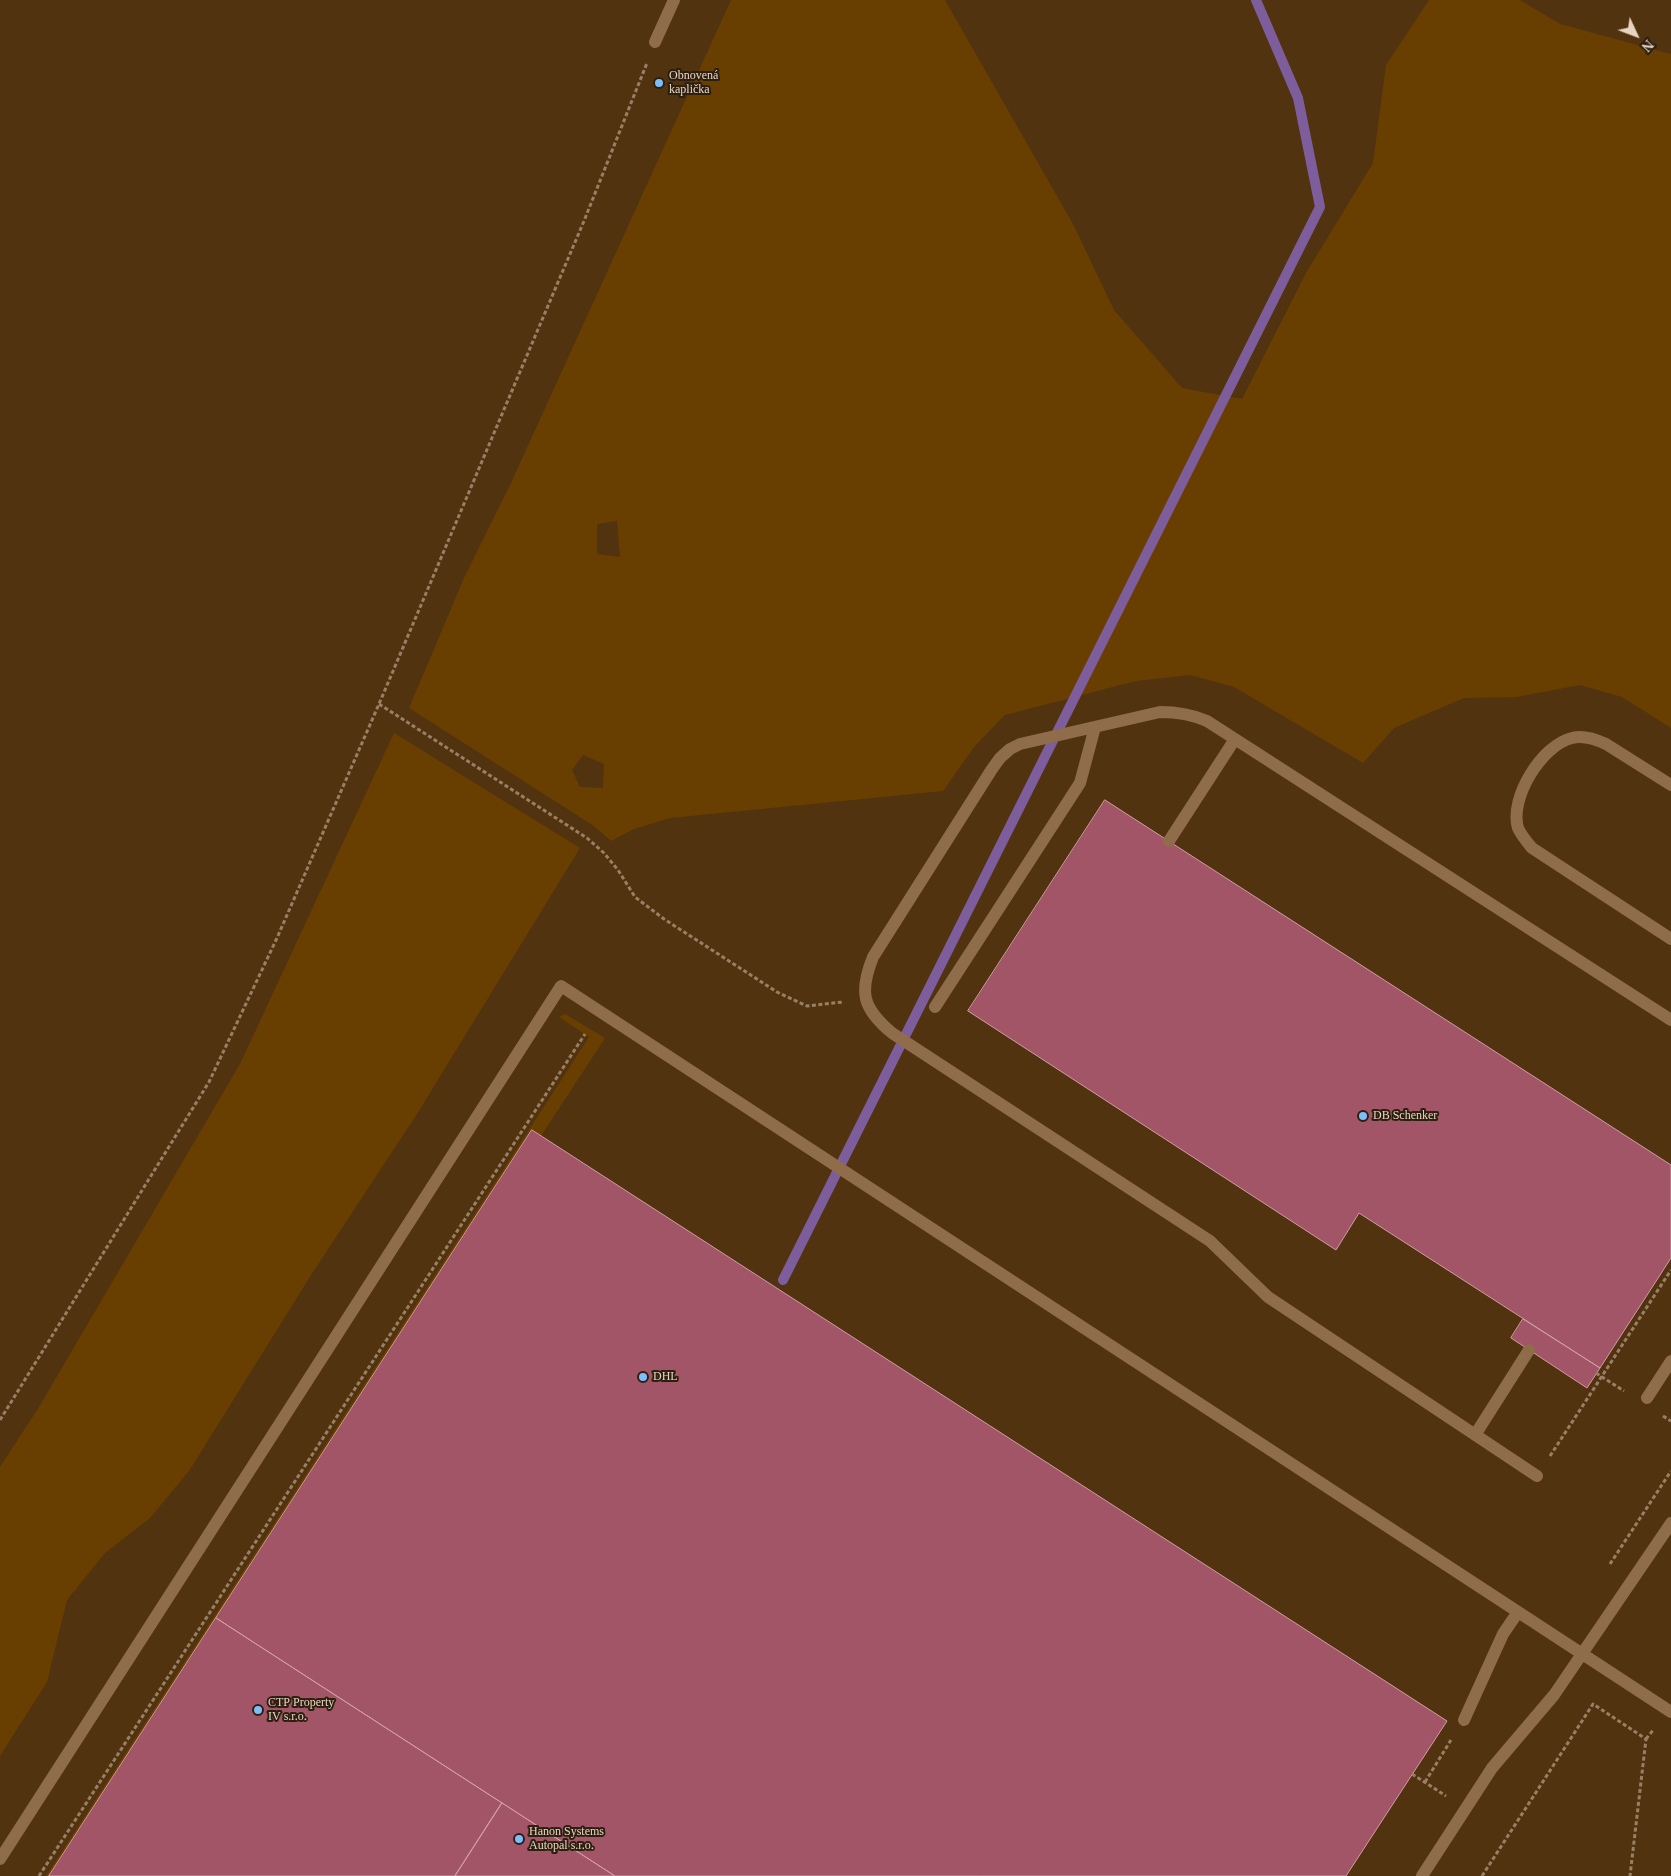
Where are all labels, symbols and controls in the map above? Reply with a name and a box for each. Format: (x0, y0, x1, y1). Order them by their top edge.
north arrow (1611, 10, 1661, 60)
text: N (1638, 37, 1656, 54)
place label: Obnovená kaplička (669, 69, 718, 97)
marker: Obnovená kaplička (653, 77, 665, 89)
place label: DB Schenker (1373, 1109, 1437, 1123)
marker: DB Schenker (1357, 1110, 1369, 1122)
place label: DHL (653, 1370, 678, 1384)
marker: DHL (637, 1371, 649, 1383)
place label: CTP Property IV s.r.o. (268, 1696, 334, 1724)
marker: CTP Property IV s.r.o. (252, 1704, 264, 1716)
place label: Hanon Systems Autopal s.r.o. (529, 1825, 604, 1853)
marker: Hanon Systems Autopal s.r.o. (513, 1833, 525, 1845)

